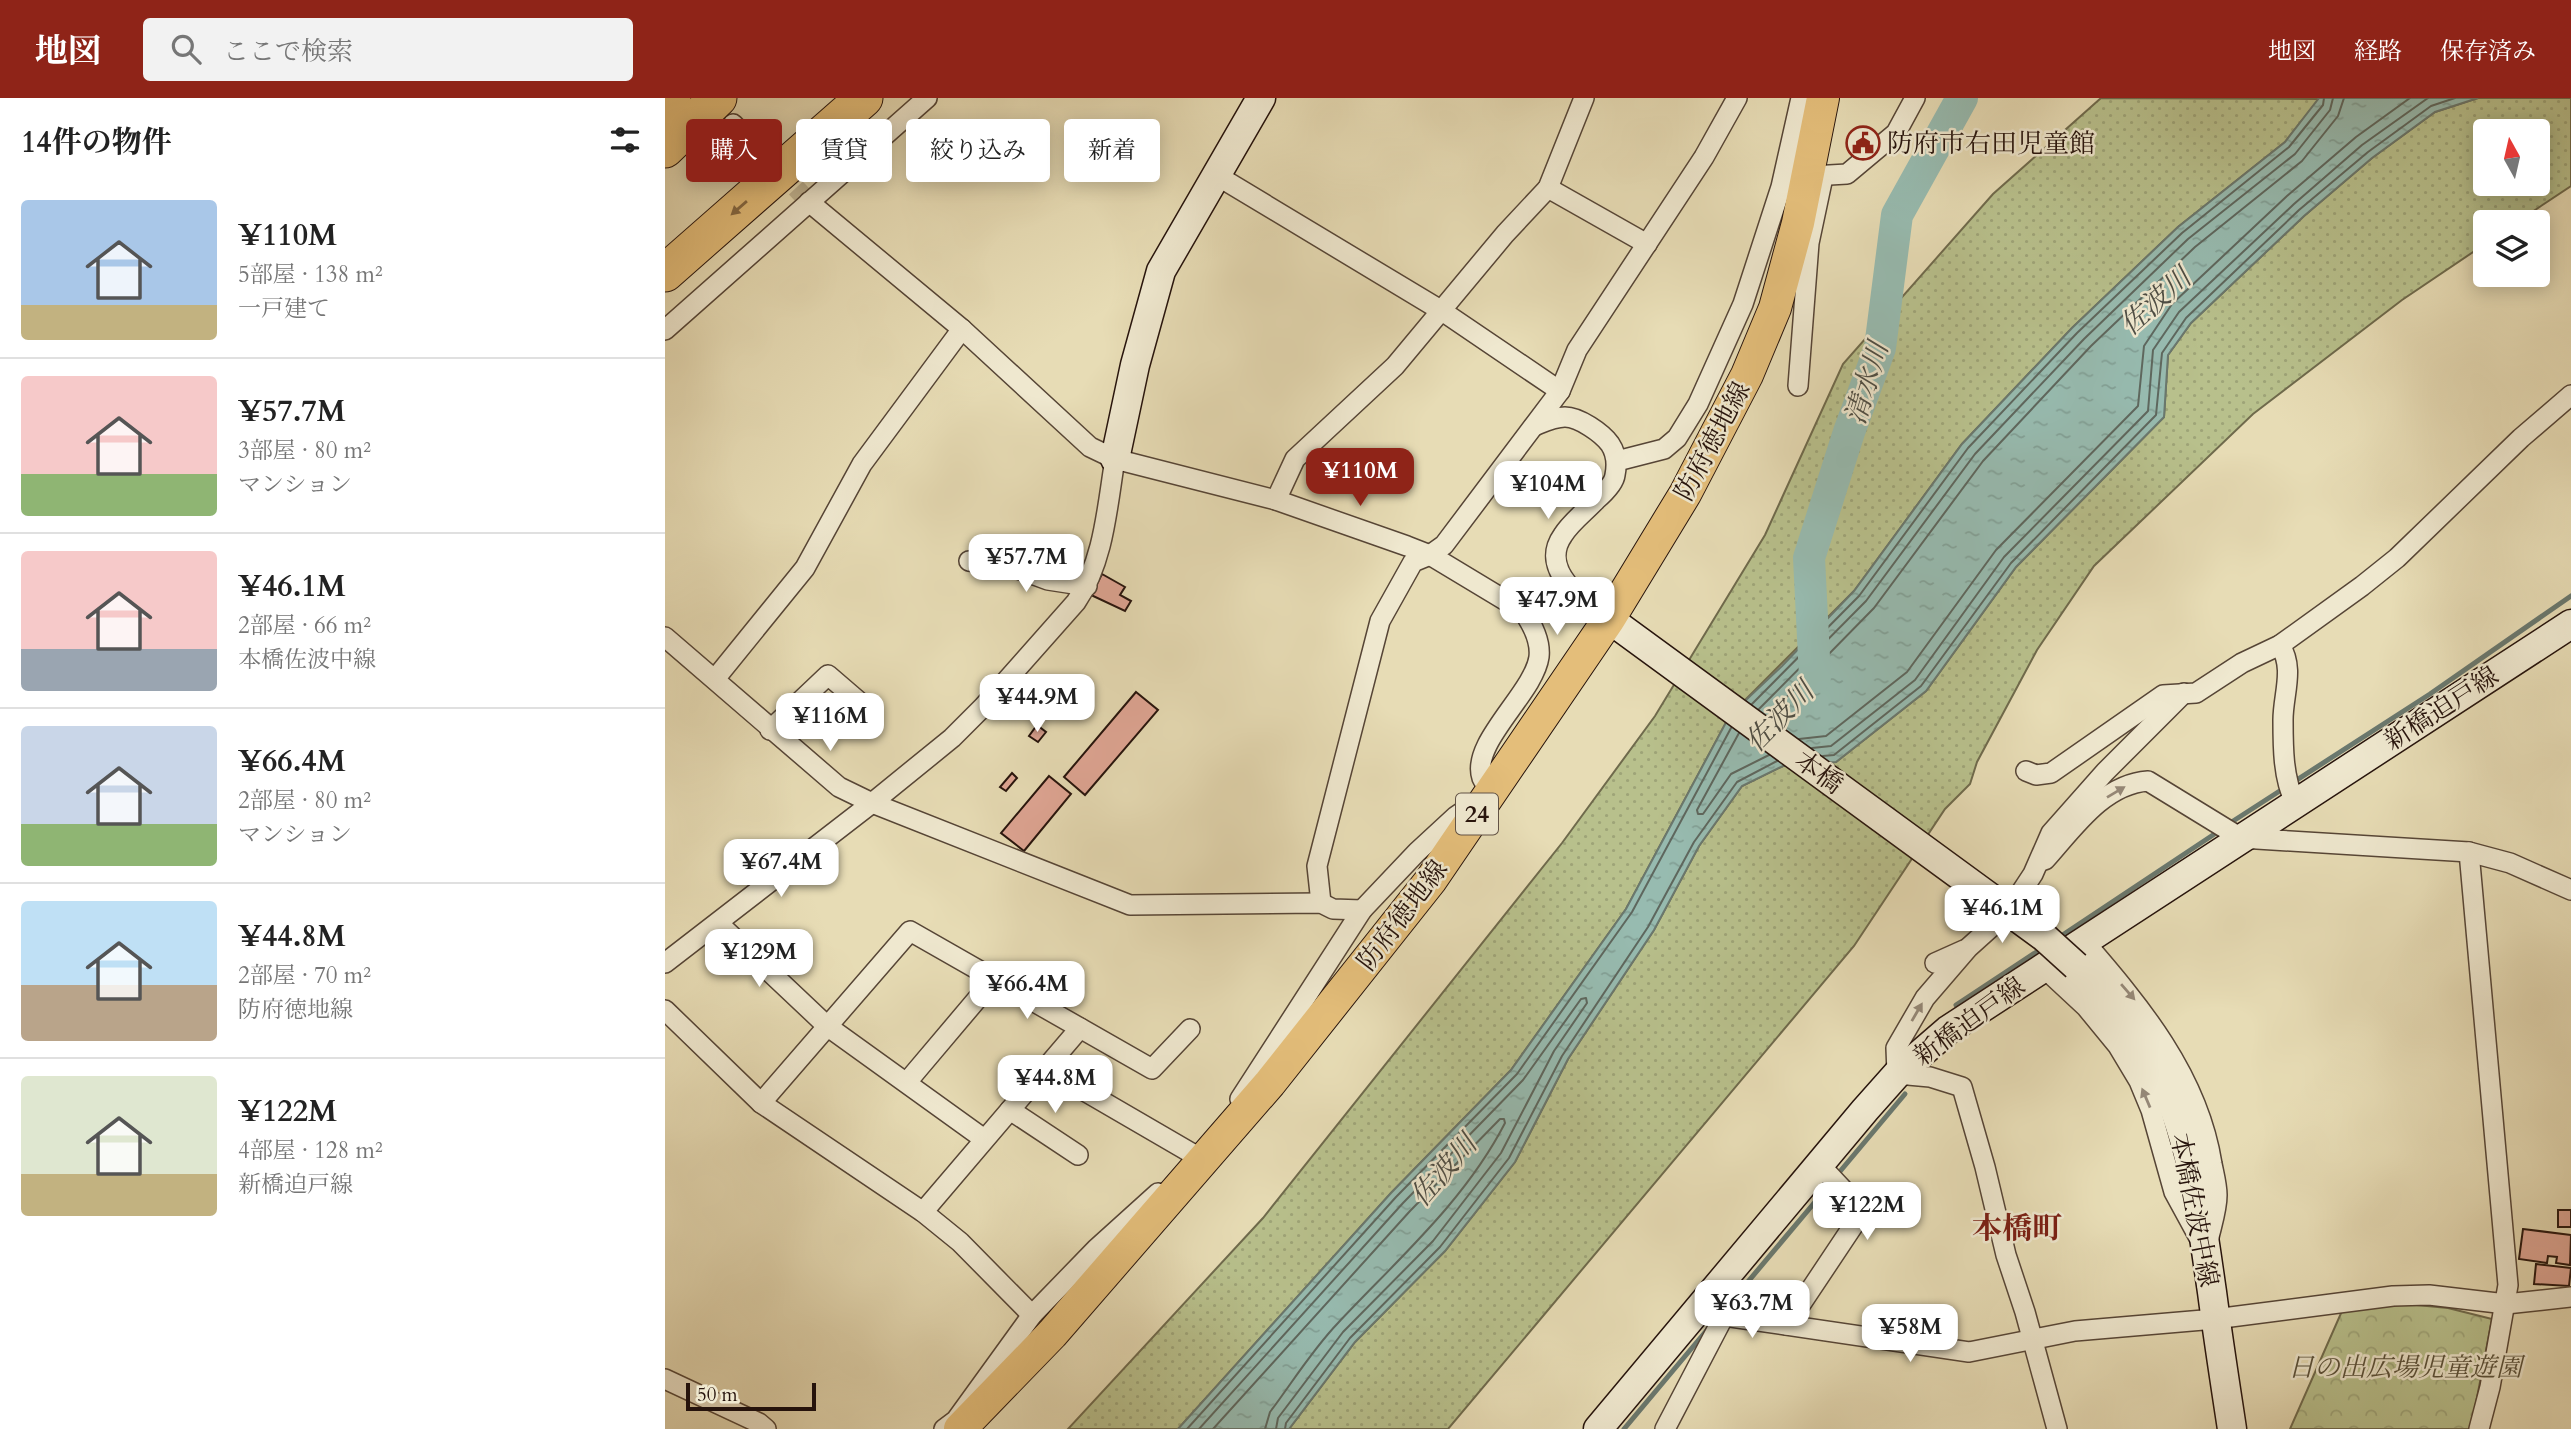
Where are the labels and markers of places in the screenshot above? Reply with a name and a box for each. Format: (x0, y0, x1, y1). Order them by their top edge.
public building icon: 防府市右田児童館 (1844, 124, 1882, 162)
place label: 防府市右田児童館 (1887, 126, 2095, 161)
pin: ¥110M (1311, 448, 1409, 508)
pin: ¥104M (1499, 462, 1597, 521)
pin: ¥57.7M (969, 534, 1083, 594)
pin: ¥47.9M (1500, 578, 1614, 637)
pin: ¥44.9M (980, 674, 1094, 734)
pin: ¥116M (781, 694, 879, 753)
pin: ¥67.4M (724, 840, 838, 899)
pin: ¥46.1M (1945, 886, 2059, 945)
pin: ¥129M (710, 930, 808, 989)
pin: ¥66.4M (970, 962, 1084, 1021)
pin: ¥44.8M (998, 1056, 1112, 1115)
pin: ¥122M (1818, 1182, 1916, 1242)
pin: ¥63.7M (1695, 1280, 1809, 1340)
pin: ¥58M (1869, 1304, 1951, 1364)

